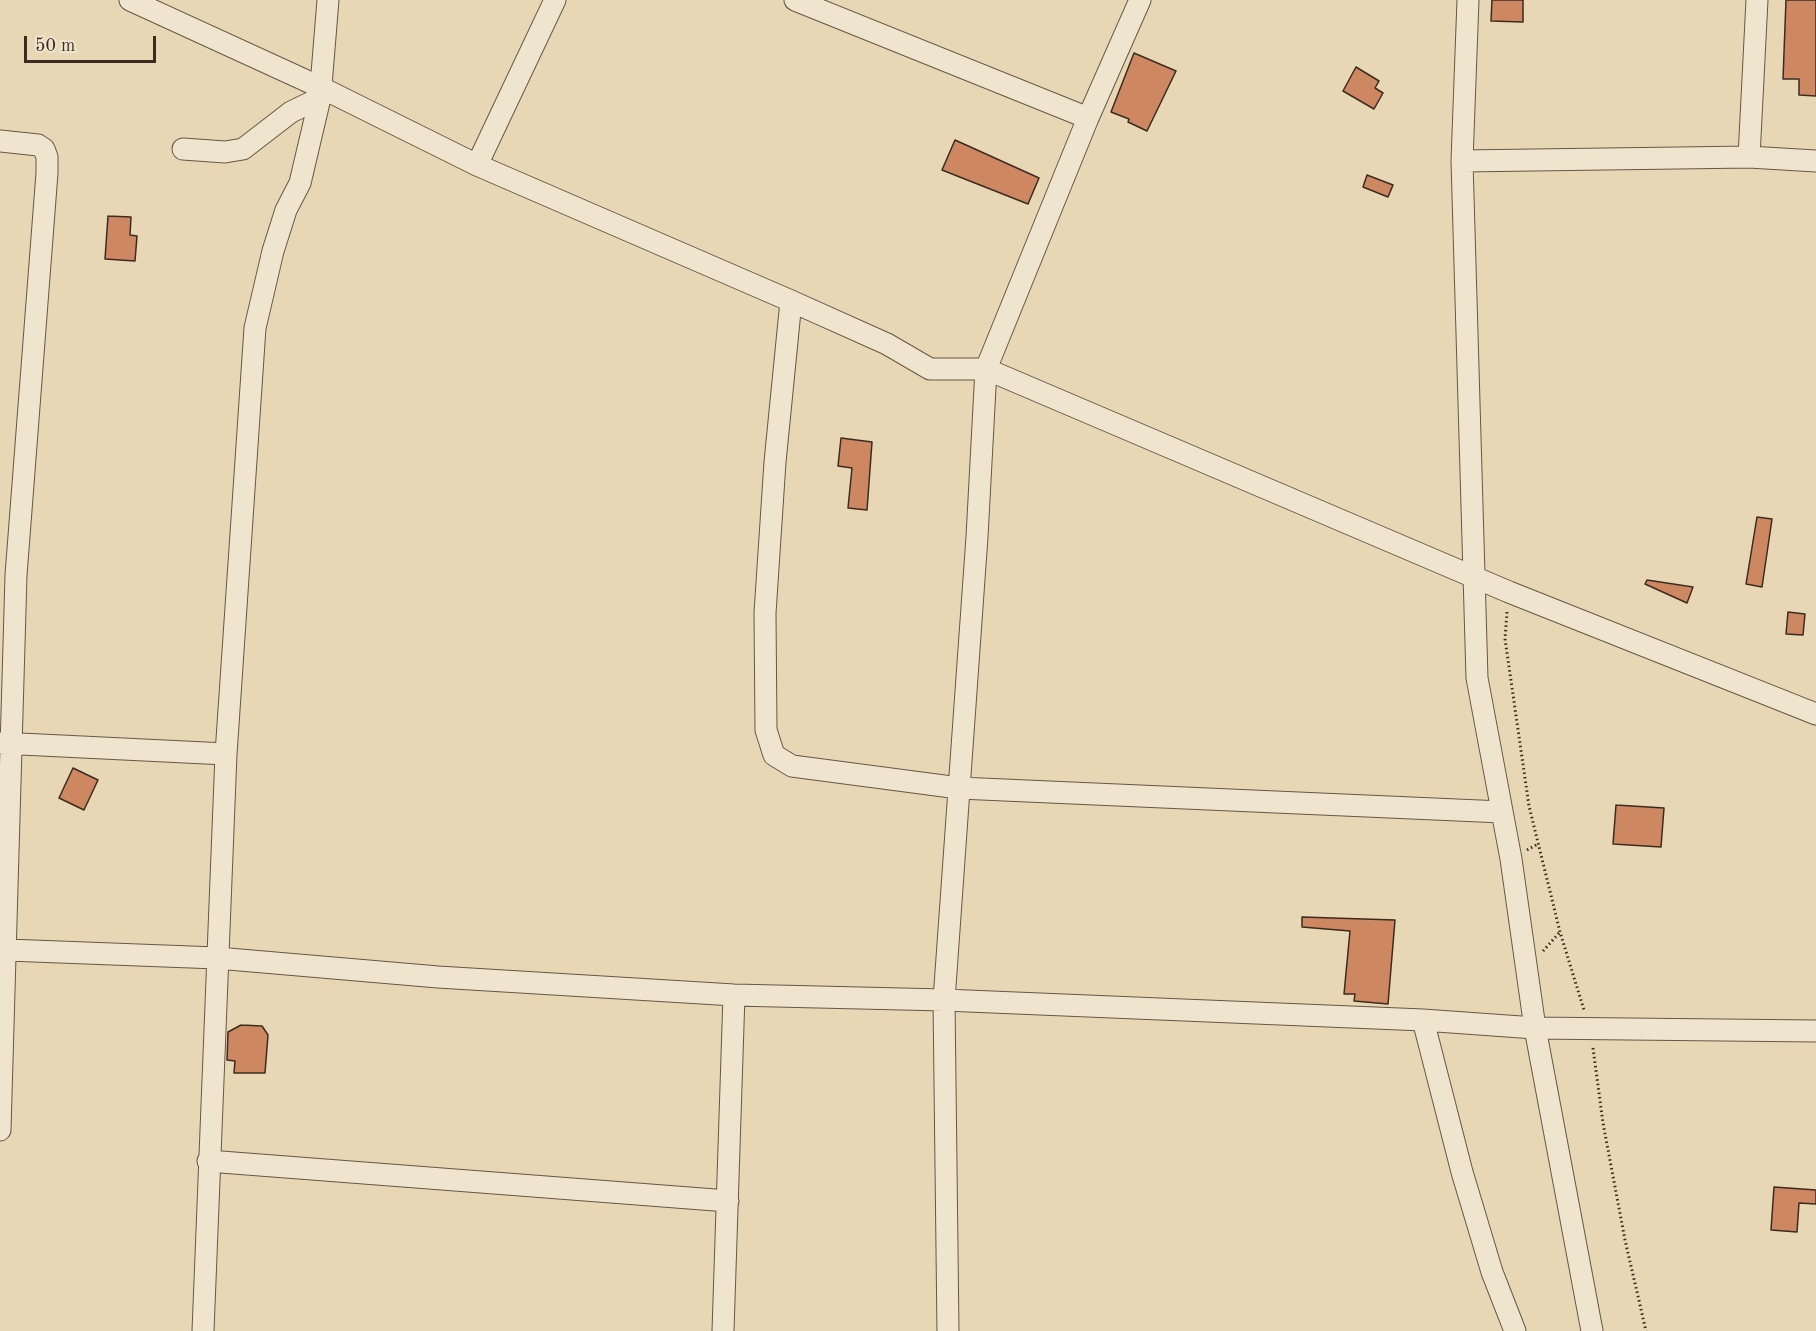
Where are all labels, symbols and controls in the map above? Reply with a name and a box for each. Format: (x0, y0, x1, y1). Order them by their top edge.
scale bar (27, 24, 159, 62)
text: 50 m (35, 37, 75, 55)

